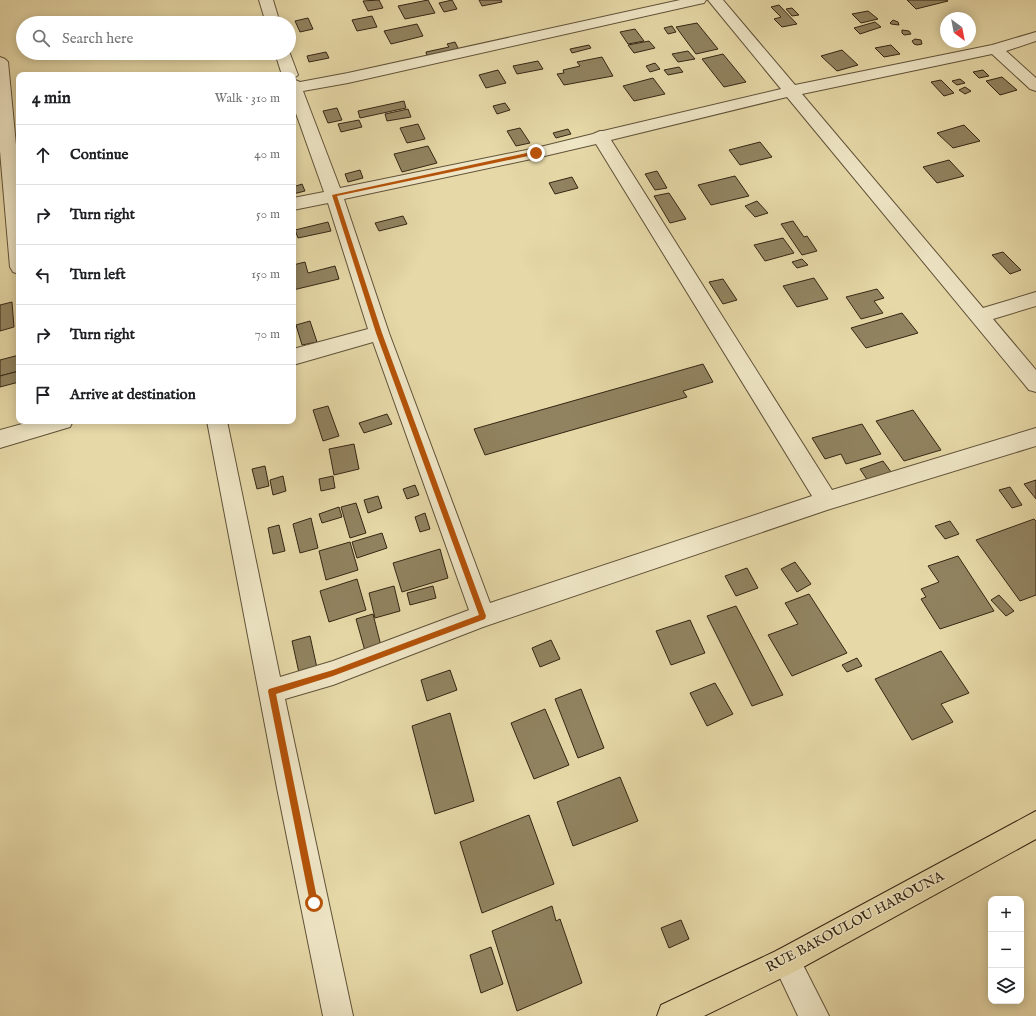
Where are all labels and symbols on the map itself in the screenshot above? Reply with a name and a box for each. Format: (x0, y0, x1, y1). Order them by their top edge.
north arrow (940, 12, 976, 48)
route end (527, 144, 545, 162)
street label: RUE BAKOULOU HAROUNA (763, 867, 948, 977)
route start (305, 894, 323, 912)

